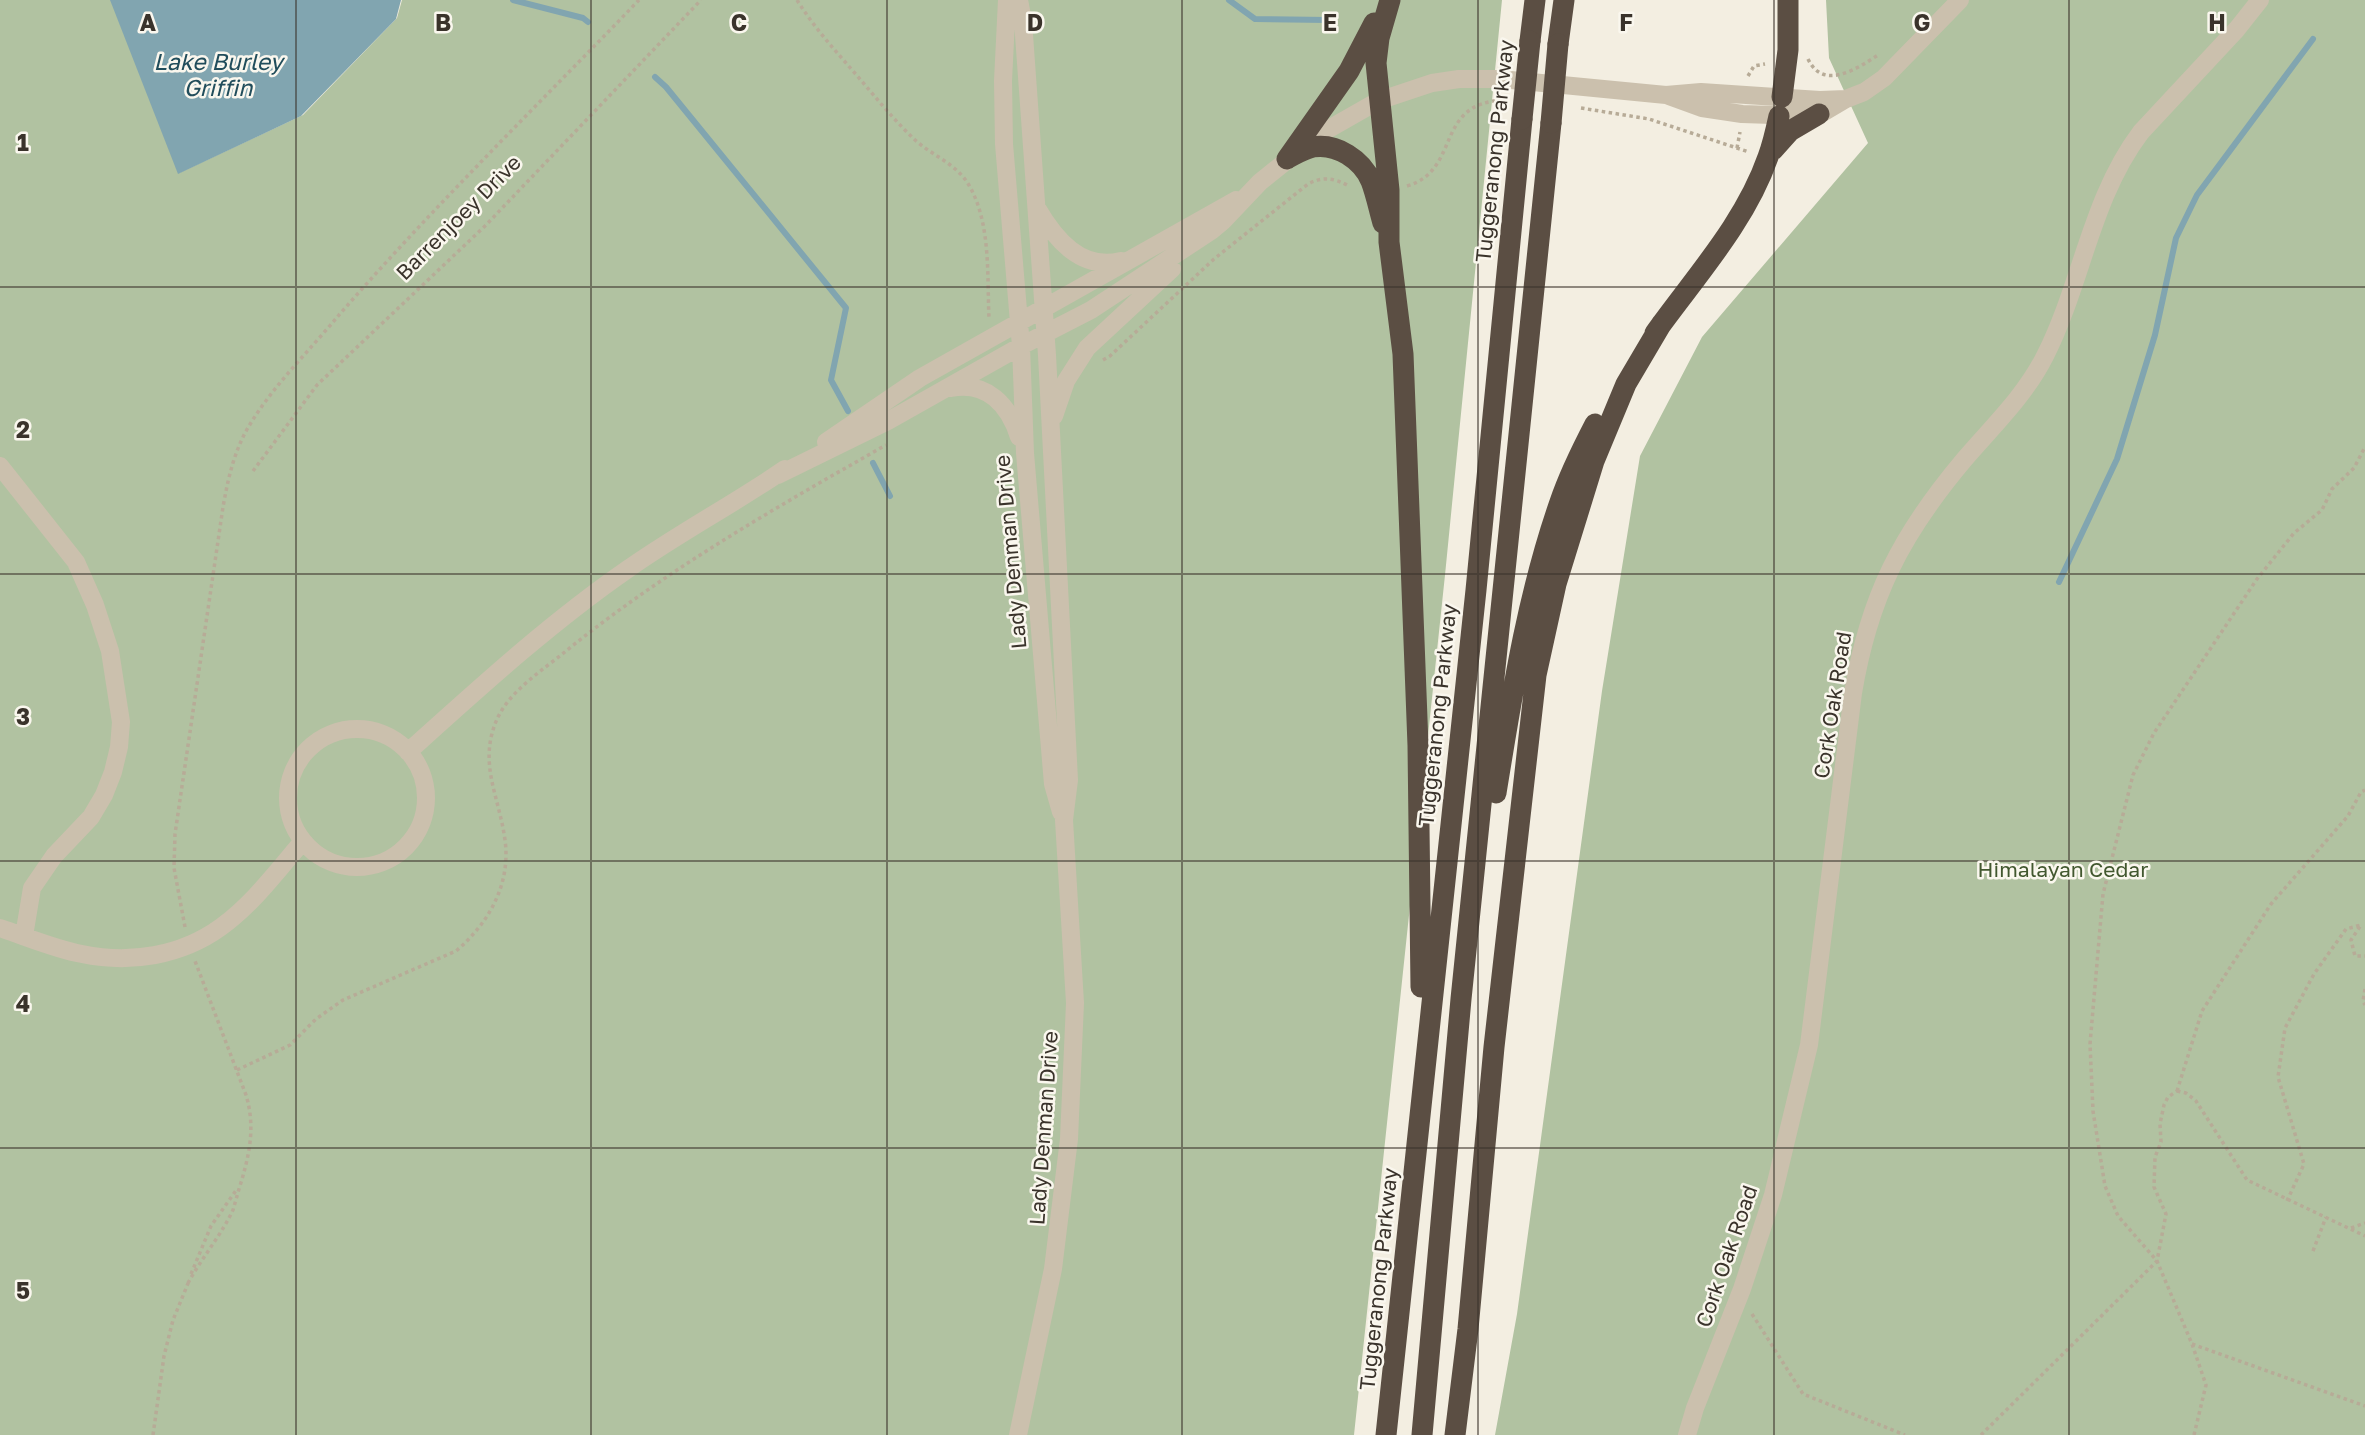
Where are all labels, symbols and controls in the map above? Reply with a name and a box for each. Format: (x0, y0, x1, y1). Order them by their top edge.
text: A (140, 8, 157, 36)
text: B (435, 8, 451, 36)
text: C (731, 8, 747, 36)
text: D (1027, 8, 1043, 36)
text: E (1323, 8, 1337, 36)
text: F (1619, 8, 1633, 36)
text: G (1914, 8, 1930, 36)
text: H (2208, 8, 2226, 36)
street label: Tuggeranong Parkway (1469, 38, 1519, 264)
water label: Lake Burley Griffin (153, 47, 286, 101)
text: 1 (17, 128, 29, 156)
street label: Barrenjoey Drive (390, 149, 526, 285)
text: 2 (16, 415, 30, 443)
street label: Lady Denman Drive (989, 454, 1031, 650)
street label: Tuggeranong Parkway (1412, 602, 1462, 828)
street label: Cork Oak Road (1808, 630, 1856, 780)
text: 3 (16, 702, 30, 730)
park label: Himalayan Cedar (1978, 856, 2148, 882)
text: 4 (16, 989, 30, 1017)
street label: Lady Denman Drive (1023, 1030, 1063, 1226)
street label: Tuggeranong Parkway (1353, 1166, 1403, 1392)
street label: Cork Oak Road (1690, 1182, 1762, 1330)
text: 5 (16, 1276, 30, 1304)

